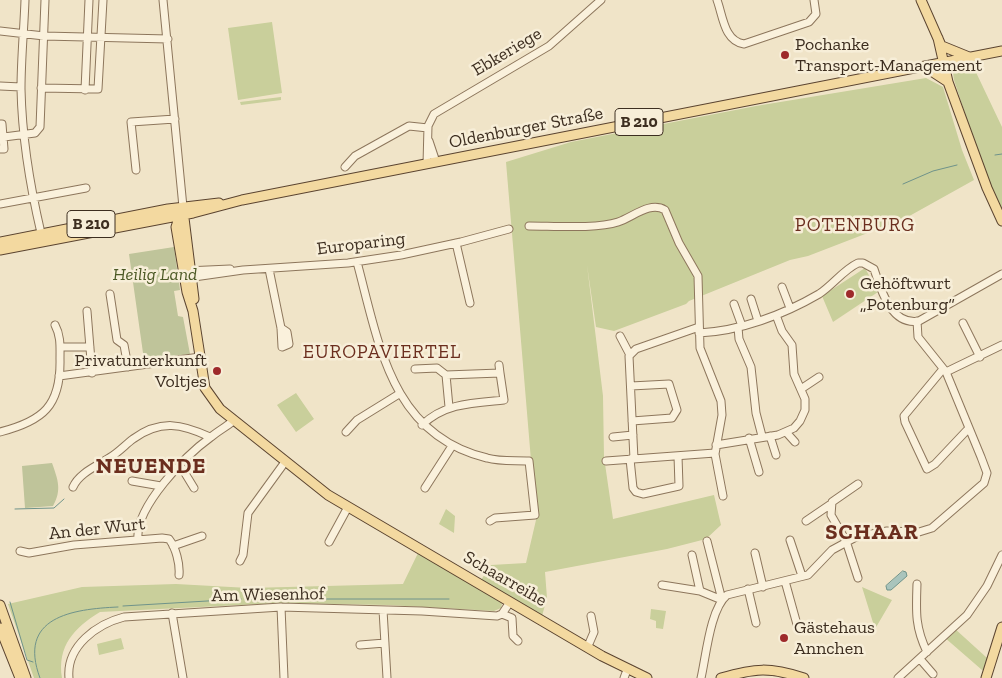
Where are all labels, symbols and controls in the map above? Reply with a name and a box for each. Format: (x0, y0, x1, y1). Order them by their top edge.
street label: Ebkeriege (468, 23, 546, 81)
place label: Pochanke Transport-Management (795, 34, 982, 76)
marker: Pochanke Transport-Management (779, 49, 791, 61)
street label: Oldenburger Straße (447, 102, 605, 154)
road number: B 210 (615, 108, 663, 136)
road number: B 210 (67, 210, 115, 238)
district label: POTENBURG (794, 215, 916, 237)
street label: Europaring (316, 228, 406, 260)
park label: Heilig Land (113, 264, 197, 286)
place label: Gehöftwurt „Potenburg“ (860, 273, 955, 316)
marker: Gehöftwurt „Potenburg“ (844, 288, 856, 300)
district label: EUROPAVIERTEL (301, 342, 463, 364)
place label: Privatunterkunft Voltjes (75, 350, 207, 392)
marker: Privatunterkunft Voltjes (211, 365, 223, 377)
district label: NEUENDE (95, 454, 207, 480)
street label: An der Wurt (48, 513, 146, 545)
district label: SCHAAR (825, 520, 919, 546)
street label: Schaarreihe (460, 547, 550, 611)
street label: Am Wiesenhof (211, 583, 325, 607)
place label: Gästehaus Annchen (794, 617, 875, 660)
marker: Gästehaus Annchen (778, 632, 790, 644)

